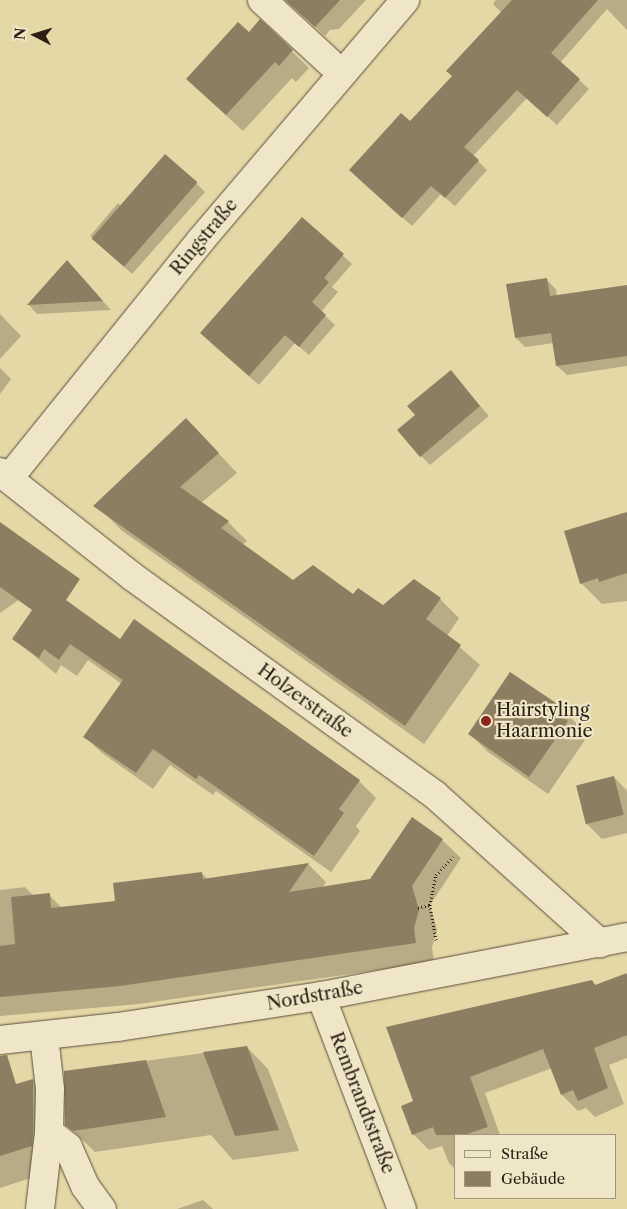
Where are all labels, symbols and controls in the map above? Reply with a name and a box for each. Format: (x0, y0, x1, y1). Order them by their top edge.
north arrow (10, 10, 60, 60)
text: N (11, 27, 30, 41)
street label: Ringstraße (166, 194, 242, 280)
street label: Holzerstraße (253, 659, 357, 743)
place label: Hairstyling Haarmonie (496, 700, 592, 742)
marker: Hairstyling Haarmonie (480, 715, 492, 727)
street label: Nordstraße (265, 977, 365, 1015)
street label: Rembrandtstraße (325, 1029, 399, 1177)
legend (454, 1134, 617, 1199)
text: Straße (501, 1144, 548, 1163)
text: Gebäude (501, 1169, 565, 1188)

